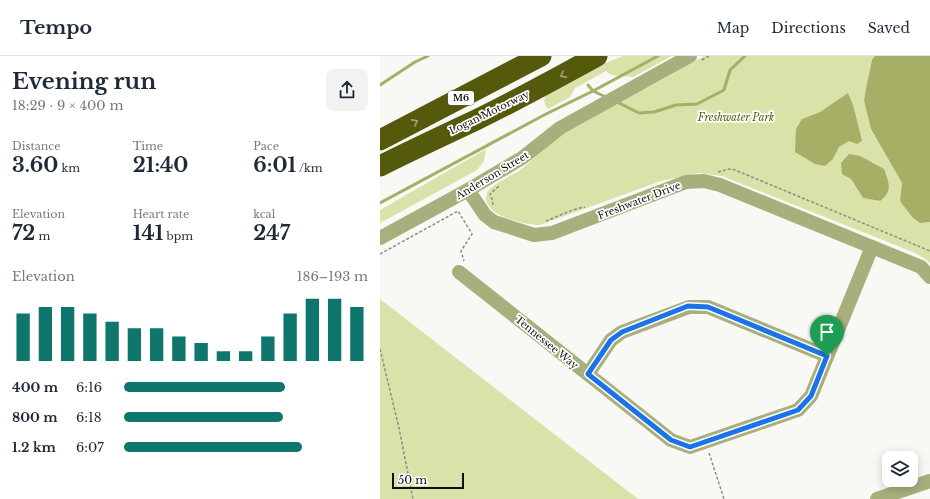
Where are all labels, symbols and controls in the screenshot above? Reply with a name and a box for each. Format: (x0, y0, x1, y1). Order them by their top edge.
text: Tempo (20, 16, 92, 39)
text: Map (717, 19, 749, 37)
text: Directions (771, 19, 846, 37)
text: Saved (868, 19, 910, 37)
text: Evening run (12, 68, 156, 95)
button: share (326, 69, 368, 111)
one-way arrow (559, 70, 567, 77)
street label: Logan Motorway (447, 87, 532, 137)
road number: M6 (448, 91, 474, 105)
text: 18:29 · 9 × 400 m (12, 97, 123, 114)
park label: Freshwater Park (697, 111, 774, 124)
one-way arrow (410, 120, 418, 127)
text: Distance (12, 139, 61, 153)
text: Time (133, 139, 163, 153)
text: Pace (253, 139, 279, 153)
street label: Anderson Street (453, 148, 531, 203)
text: 3.60 (12, 153, 58, 177)
text: 21:40 (133, 153, 188, 177)
text: 6:01 (253, 153, 296, 177)
text: km (58, 161, 80, 175)
text: /km (296, 161, 323, 175)
street label: Freshwater Drive (596, 179, 683, 222)
text: Elevation (12, 207, 65, 221)
text: Heart rate (133, 207, 189, 221)
text: kcal (253, 207, 275, 221)
text: 72 (12, 221, 35, 245)
text: 141 (133, 221, 163, 245)
text: 247 (253, 221, 290, 245)
text: m (35, 229, 50, 243)
text: bpm (163, 229, 193, 243)
text: Elevation (12, 268, 75, 285)
text: 186–193 m (297, 268, 368, 285)
street label: Tennessee Way (512, 313, 581, 372)
pin (810, 315, 844, 356)
icon: arrive (816, 321, 838, 343)
text: 400 m (12, 379, 58, 396)
text: 6:16 (76, 379, 102, 396)
text: 800 m (12, 409, 58, 426)
text: 6:18 (76, 409, 102, 426)
text: 1.2 km (12, 439, 56, 456)
text: 6:07 (76, 439, 104, 456)
map controls (882, 451, 918, 487)
button: layers (882, 451, 918, 487)
scale bar (392, 471, 464, 490)
text: 50 m (398, 473, 427, 487)

